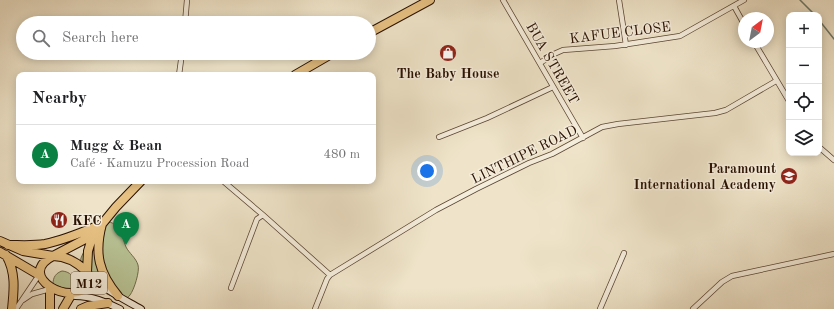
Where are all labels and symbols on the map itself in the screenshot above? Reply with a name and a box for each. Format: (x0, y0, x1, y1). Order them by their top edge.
north arrow (738, 12, 774, 48)
street label: BUA STREET (523, 20, 581, 107)
street label: KAFUE CLOSE (569, 20, 672, 46)
shop icon: The Baby House (438, 43, 458, 63)
place label: The Baby House (396, 67, 500, 81)
street label: LINTHIPE ROAD (469, 123, 580, 187)
your location (417, 161, 437, 181)
place label: Paramount International Academy (634, 162, 776, 192)
school or university icon: Paramount International Academy (779, 166, 799, 186)
restaurant icon: KFC (49, 210, 69, 230)
pin: A (113, 212, 139, 245)
place label: KFC (72, 214, 101, 228)
road number: M12 (71, 272, 107, 294)

